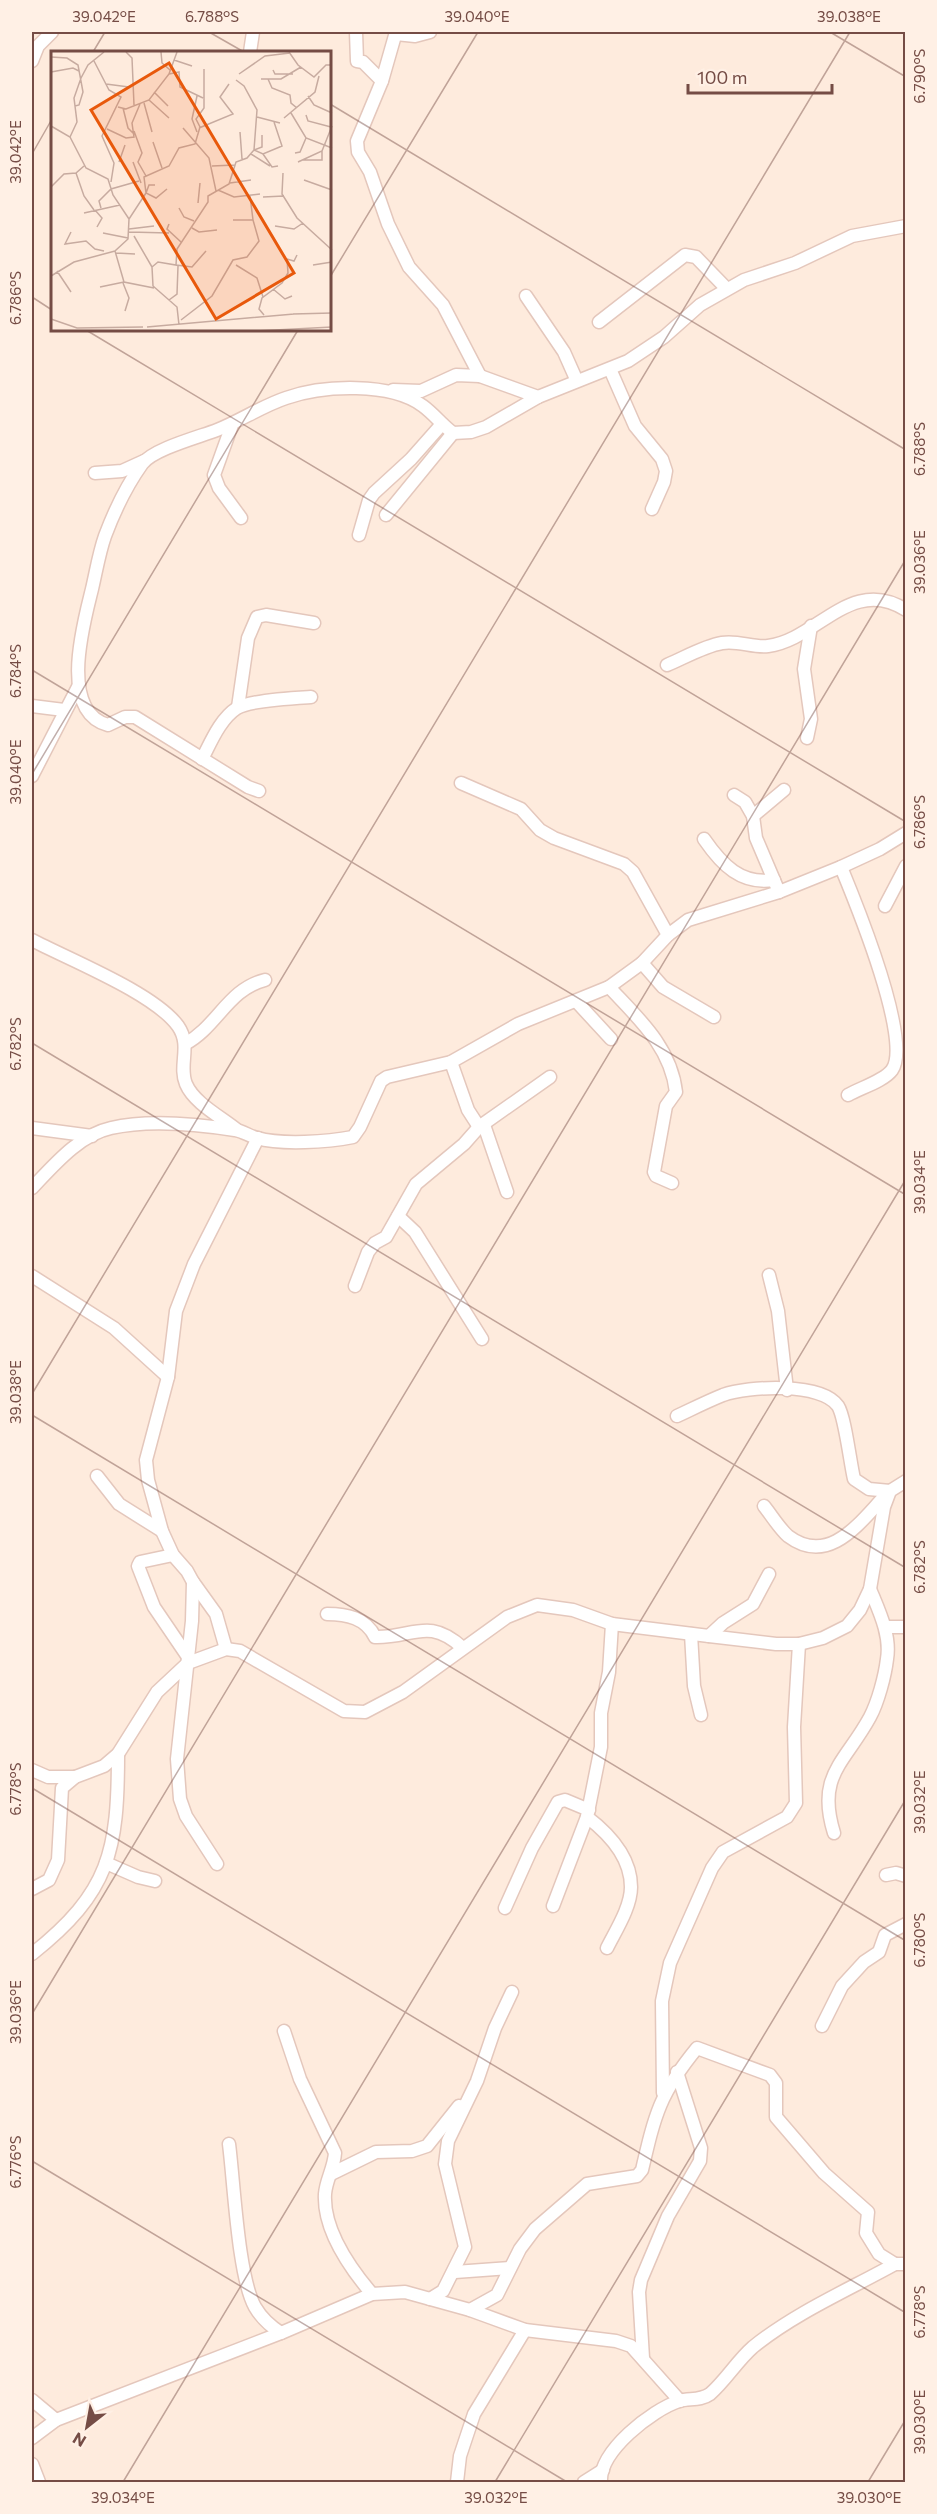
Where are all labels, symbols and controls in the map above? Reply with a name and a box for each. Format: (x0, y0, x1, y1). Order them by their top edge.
text: 39.042°E (72, 7, 136, 25)
text: 6.788°S (185, 7, 239, 25)
text: 39.040°E (444, 7, 510, 25)
text: 39.038°E (817, 7, 881, 25)
text: 6.790°S (910, 48, 928, 103)
inset map (51, 51, 332, 332)
scale bar (688, 57, 832, 95)
text: 100 m (697, 66, 747, 88)
text: 39.042°E (6, 120, 24, 184)
text: 6.786°S (6, 271, 24, 325)
text: 6.788°S (910, 422, 928, 476)
text: 39.036°E (910, 530, 928, 594)
text: 6.784°S (6, 644, 24, 698)
text: 39.040°E (6, 739, 24, 805)
text: 6.786°S (910, 795, 928, 849)
text: 6.782°S (6, 1017, 24, 1071)
text: 39.034°E (910, 1150, 928, 1214)
text: 39.038°E (6, 1360, 24, 1424)
text: 6.782°S (910, 1540, 928, 1594)
text: 6.778°S (6, 1762, 24, 1815)
text: 39.032°E (910, 1770, 928, 1834)
text: 6.780°S (910, 1912, 928, 1967)
text: 39.036°E (6, 1980, 24, 2044)
text: 6.776°S (6, 2135, 24, 2188)
text: 6.778°S (910, 2285, 928, 2338)
text: 39.030°E (910, 2390, 928, 2454)
north arrow (57, 2397, 117, 2457)
text: N (69, 2429, 89, 2452)
text: 39.034°E (91, 2488, 155, 2506)
text: 39.032°E (464, 2488, 528, 2506)
text: 39.030°E (837, 2488, 901, 2506)

